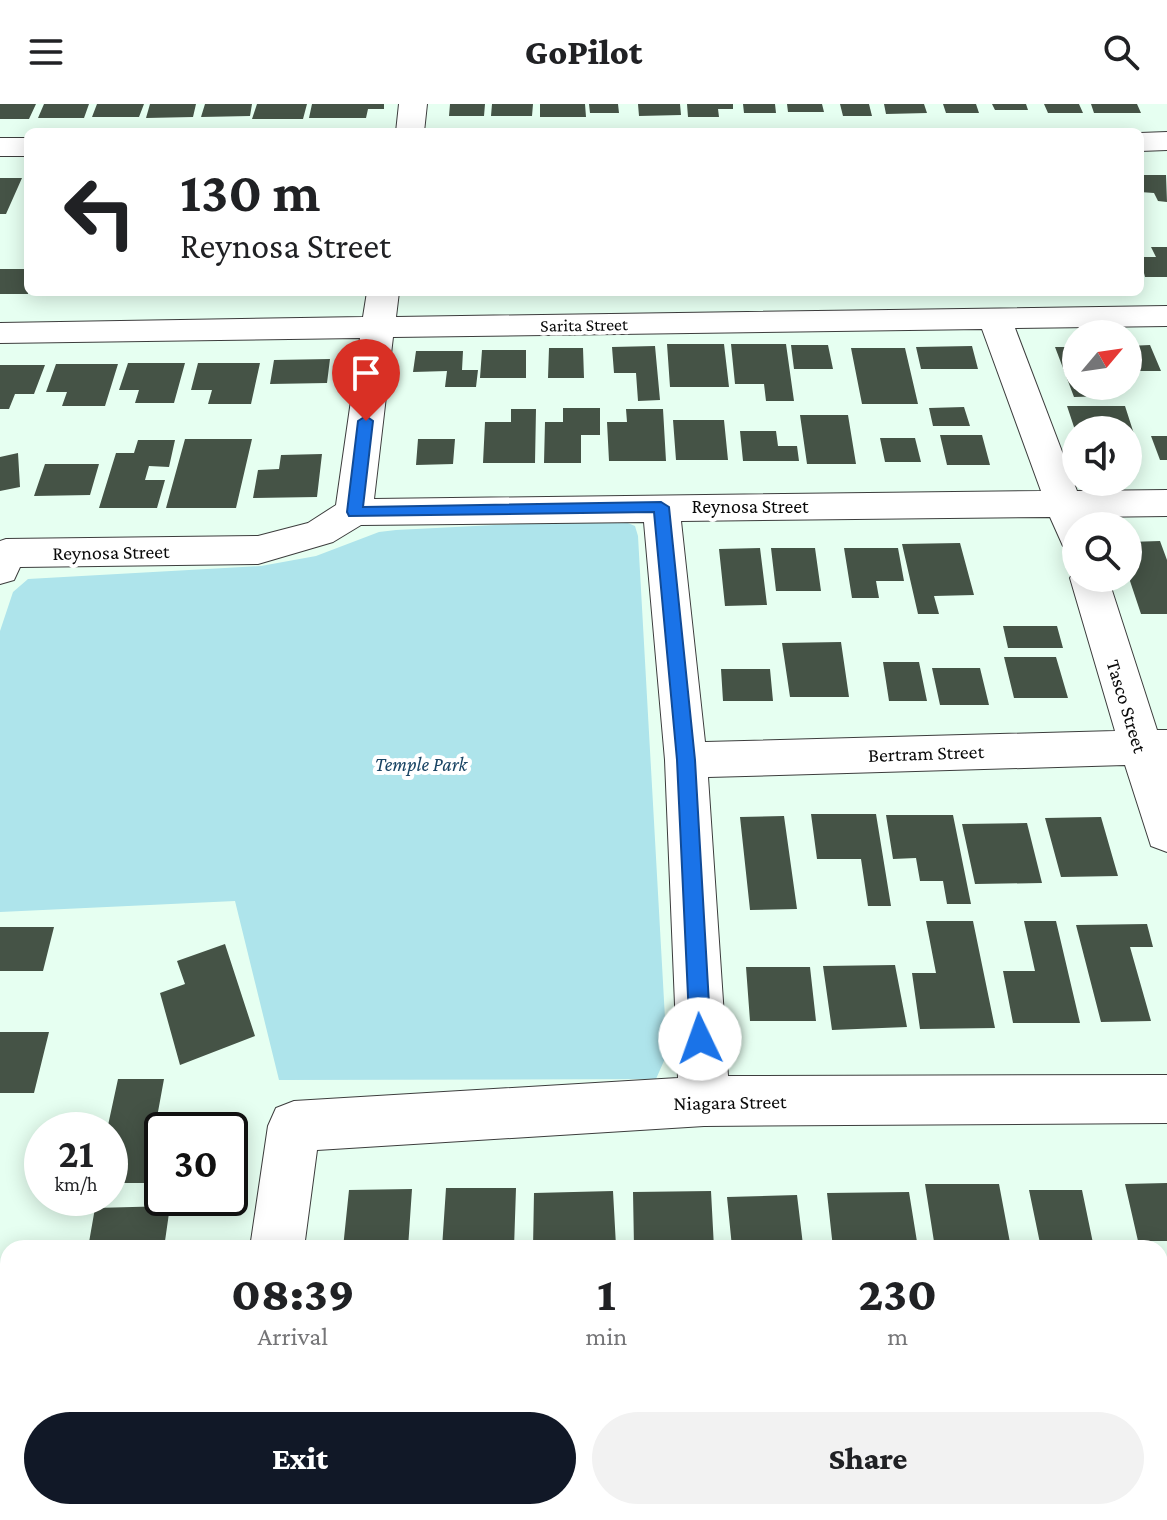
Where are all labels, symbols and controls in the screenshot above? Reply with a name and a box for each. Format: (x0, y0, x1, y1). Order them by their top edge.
icon: menu (24, 30, 68, 74)
icon: search (1099, 30, 1143, 74)
text: GoPilot (525, 32, 642, 72)
icon: left (48, 160, 152, 264)
text: 130 m (180, 161, 321, 223)
text: Reynosa Street (180, 226, 391, 266)
street label: Sarita Street (540, 314, 629, 336)
north arrow (1062, 320, 1142, 400)
map controls (1062, 320, 1142, 592)
pin (332, 339, 400, 421)
icon: arrive (344, 351, 388, 395)
button: sound (1062, 416, 1142, 496)
street label: Reynosa Street (691, 495, 809, 518)
button: search (1062, 512, 1142, 592)
street label: Reynosa Street (52, 540, 170, 565)
street label: Tasco Street (1102, 657, 1152, 755)
street label: Bertram Street (868, 740, 985, 766)
park label: Temple Park (375, 753, 469, 776)
position arrow (658, 997, 742, 1081)
street label: Niagara Street (673, 1090, 787, 1115)
speed limit sign: 30 (144, 1112, 248, 1216)
text: 21 (58, 1131, 94, 1176)
text: km/h (54, 1173, 98, 1195)
text: 08:39 (231, 1267, 355, 1320)
text: 1 (597, 1267, 616, 1320)
text: 230 (858, 1267, 937, 1320)
text: Arrival (257, 1322, 328, 1351)
text: min (586, 1322, 627, 1351)
text: m (887, 1322, 908, 1351)
button: Exit (24, 1412, 576, 1504)
button: Share (592, 1412, 1144, 1504)

